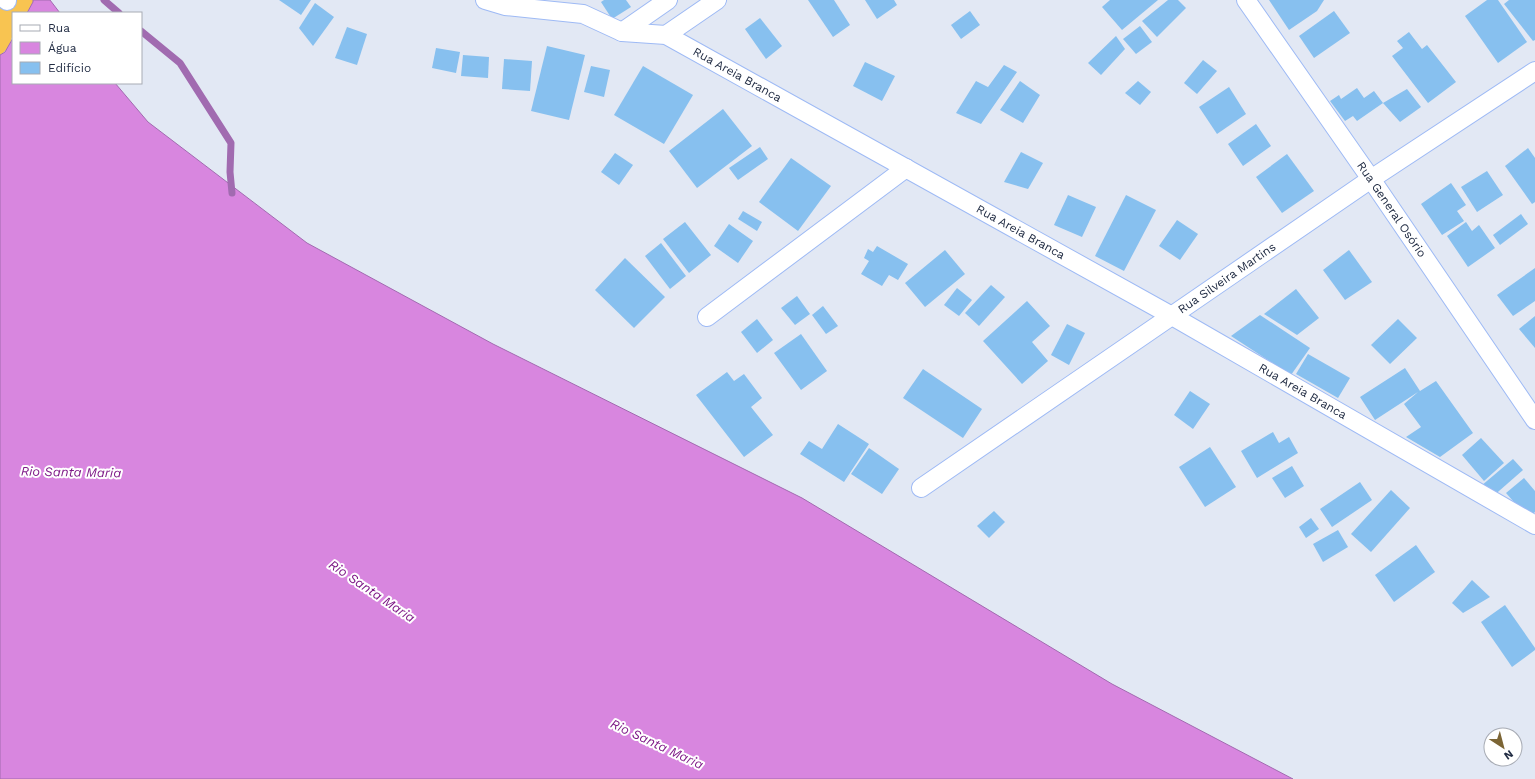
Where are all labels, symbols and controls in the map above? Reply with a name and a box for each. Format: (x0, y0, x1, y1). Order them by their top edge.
legend (12, 12, 142, 84)
text: Rua (48, 21, 70, 35)
text: Água (48, 41, 77, 55)
street label: Rua Areia Branca (691, 44, 784, 105)
text: Edifício (48, 61, 91, 75)
street label: Rua General Osório (1354, 159, 1429, 260)
street label: Rua Areia Branca (974, 202, 1068, 262)
street label: Rua Silveira Martins (1175, 240, 1278, 316)
street label: Rua Areia Branca (1256, 360, 1349, 422)
water label: Rio Santa Maria (21, 464, 121, 480)
water label: Rio Santa Maria (326, 557, 418, 625)
water label: Rio Santa Maria (608, 716, 706, 772)
north arrow (1483, 727, 1523, 767)
text: N (1501, 747, 1516, 762)

